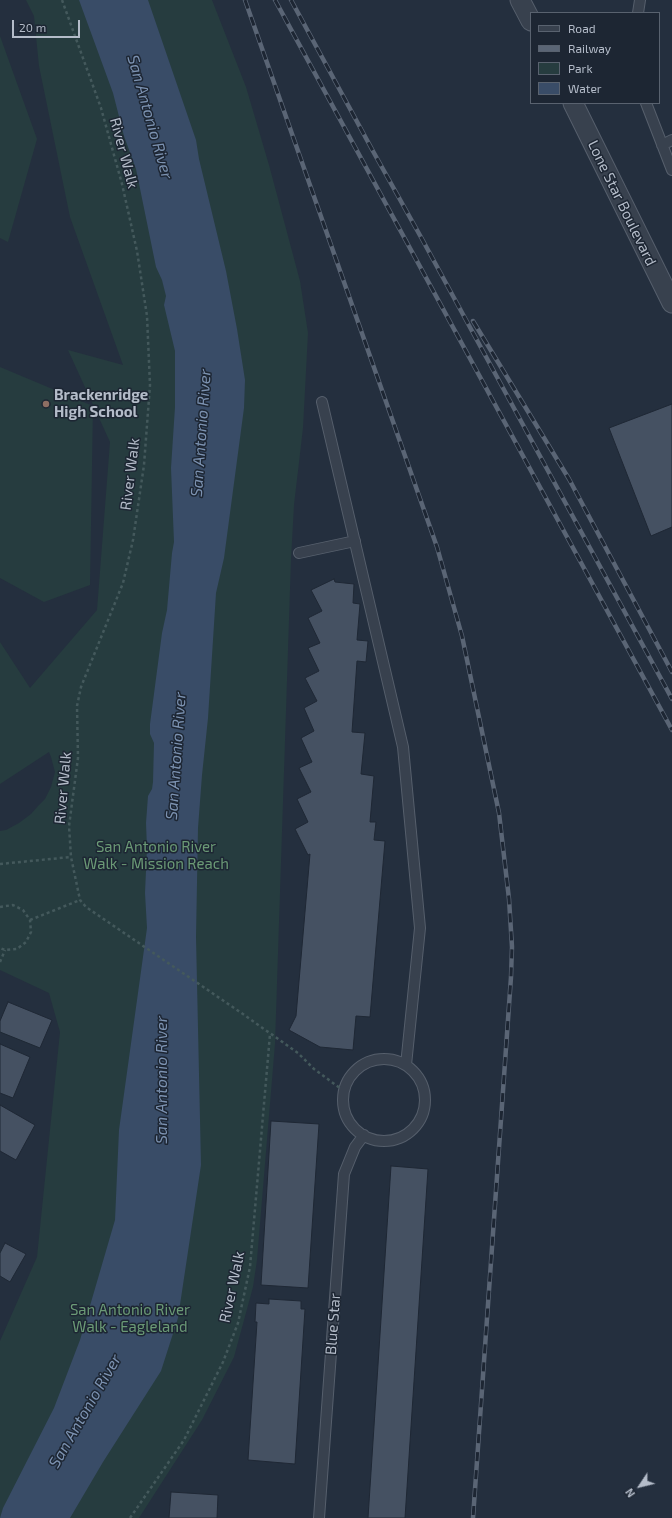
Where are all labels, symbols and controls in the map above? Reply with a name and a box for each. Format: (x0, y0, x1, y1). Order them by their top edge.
scale bar (14, 12, 82, 38)
legend (530, 12, 660, 104)
text: 20 m (19, 20, 46, 34)
text: Road (568, 21, 596, 35)
text: Railway (568, 41, 611, 55)
water label: San Antonio River (123, 53, 177, 181)
text: Park (568, 61, 593, 75)
text: Water (568, 81, 602, 95)
street label: River Walk (106, 116, 142, 190)
street label: Lone Star Boulevard (584, 137, 660, 269)
water label: San Antonio River (187, 368, 215, 498)
place label: Brackenridge High School (54, 386, 148, 421)
marker: Brackenridge High School (41, 399, 51, 409)
street label: River Walk (117, 437, 143, 511)
water label: San Antonio River (162, 691, 190, 821)
street label: River Walk (51, 751, 75, 825)
park label: San Antonio River Walk - Mission Reach (83, 838, 229, 873)
water label: San Antonio River (152, 1016, 172, 1144)
street label: River Walk (216, 1250, 248, 1324)
street label: Blue Star (322, 1292, 344, 1356)
park label: San Antonio River Walk - Eagleland (70, 1301, 190, 1336)
water label: San Antonio River (45, 1351, 125, 1471)
north arrow (620, 1466, 660, 1506)
text: N (622, 1486, 637, 1500)

